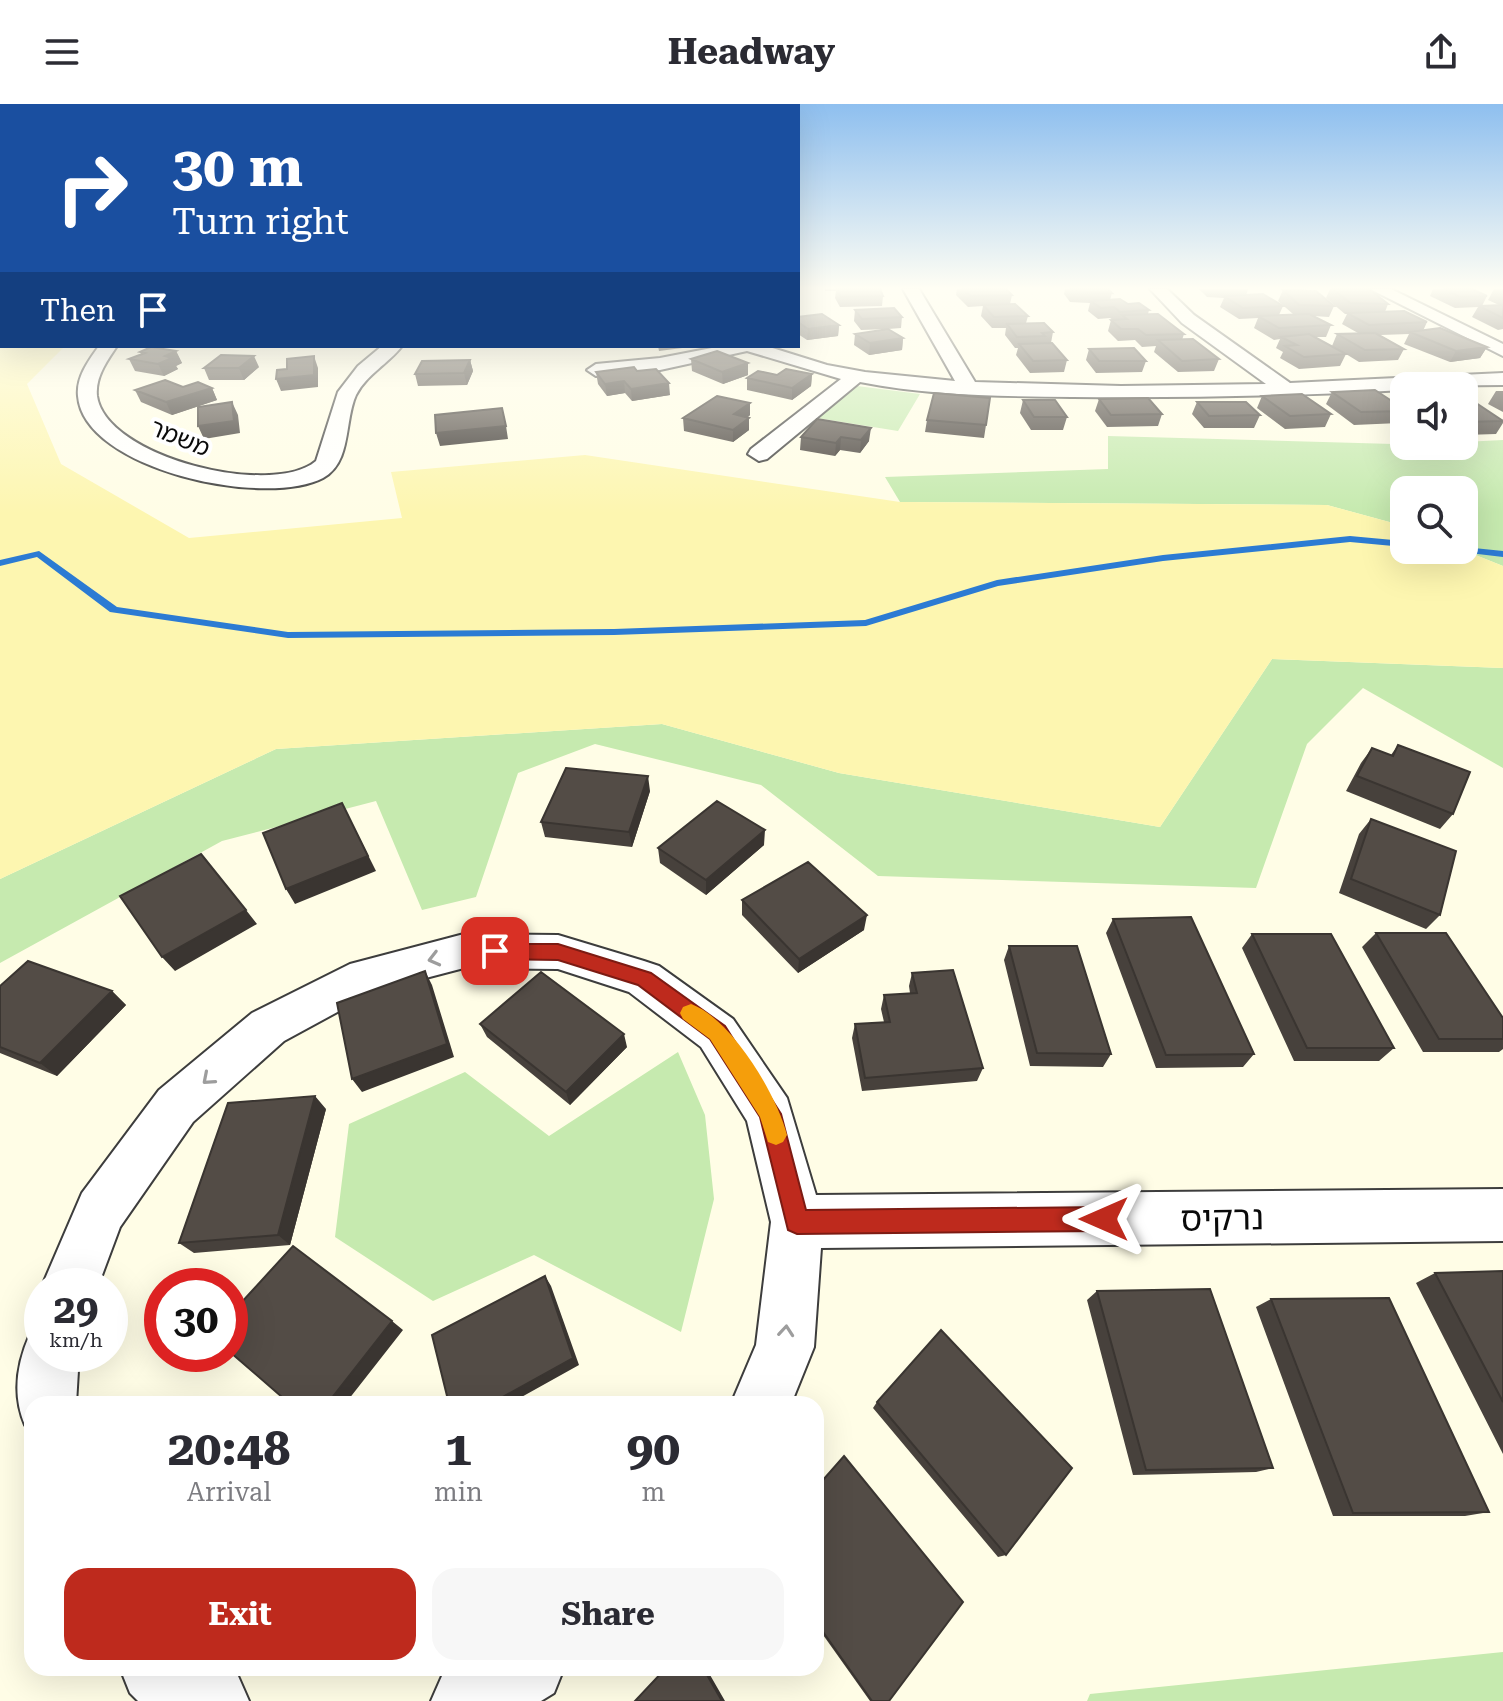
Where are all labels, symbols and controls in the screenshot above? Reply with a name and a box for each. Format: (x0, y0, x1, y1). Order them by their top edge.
icon: menu (40, 30, 84, 74)
icon: share (1419, 30, 1463, 74)
text: Headway (668, 31, 835, 73)
text: 30 m (172, 134, 303, 200)
icon: right (40, 136, 144, 240)
text: Turn right (172, 201, 349, 243)
icon: arrive (131, 288, 175, 332)
text: Then (40, 293, 115, 328)
map controls (1390, 372, 1478, 564)
button: sound (1390, 372, 1478, 460)
street label: משמר (146, 413, 214, 463)
button: search (1390, 476, 1478, 564)
pin (461, 917, 529, 985)
icon: arrive (473, 929, 517, 973)
one-way arrow (427, 949, 441, 966)
one-way arrow (202, 1069, 217, 1084)
position arrow (1062, 1177, 1146, 1261)
street label: נרקיס (1180, 1197, 1264, 1239)
speed limit sign: 30 (144, 1268, 248, 1372)
text: 29 (54, 1286, 98, 1333)
one-way arrow (778, 1324, 795, 1337)
text: km/h (49, 1328, 103, 1352)
text: 20:48 (168, 1421, 290, 1477)
text: 1 (445, 1421, 472, 1477)
text: 90 (626, 1421, 680, 1477)
text: Arrival (187, 1477, 271, 1507)
text: min (434, 1477, 483, 1507)
text: m (642, 1477, 665, 1507)
button: Exit (64, 1568, 416, 1660)
button: Share (432, 1568, 784, 1660)

